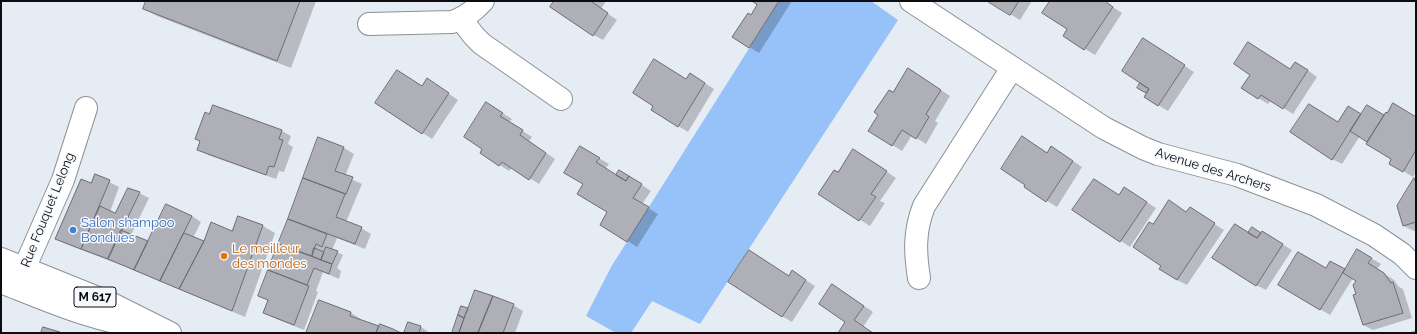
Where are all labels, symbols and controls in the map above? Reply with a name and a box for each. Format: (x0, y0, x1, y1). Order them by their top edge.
street label: Avenue des Archers (1153, 145, 1273, 195)
street label: Rue Fouquet Lelong (18, 150, 78, 270)
place label: Salon shampoo Bondues (81, 215, 175, 246)
marker: Salon shampoo Bondues (68, 225, 78, 235)
place label: Le meilleur des mondes (232, 241, 307, 272)
marker: Le meilleur des mondes (219, 251, 229, 261)
road number: M 617 (74, 287, 116, 307)

